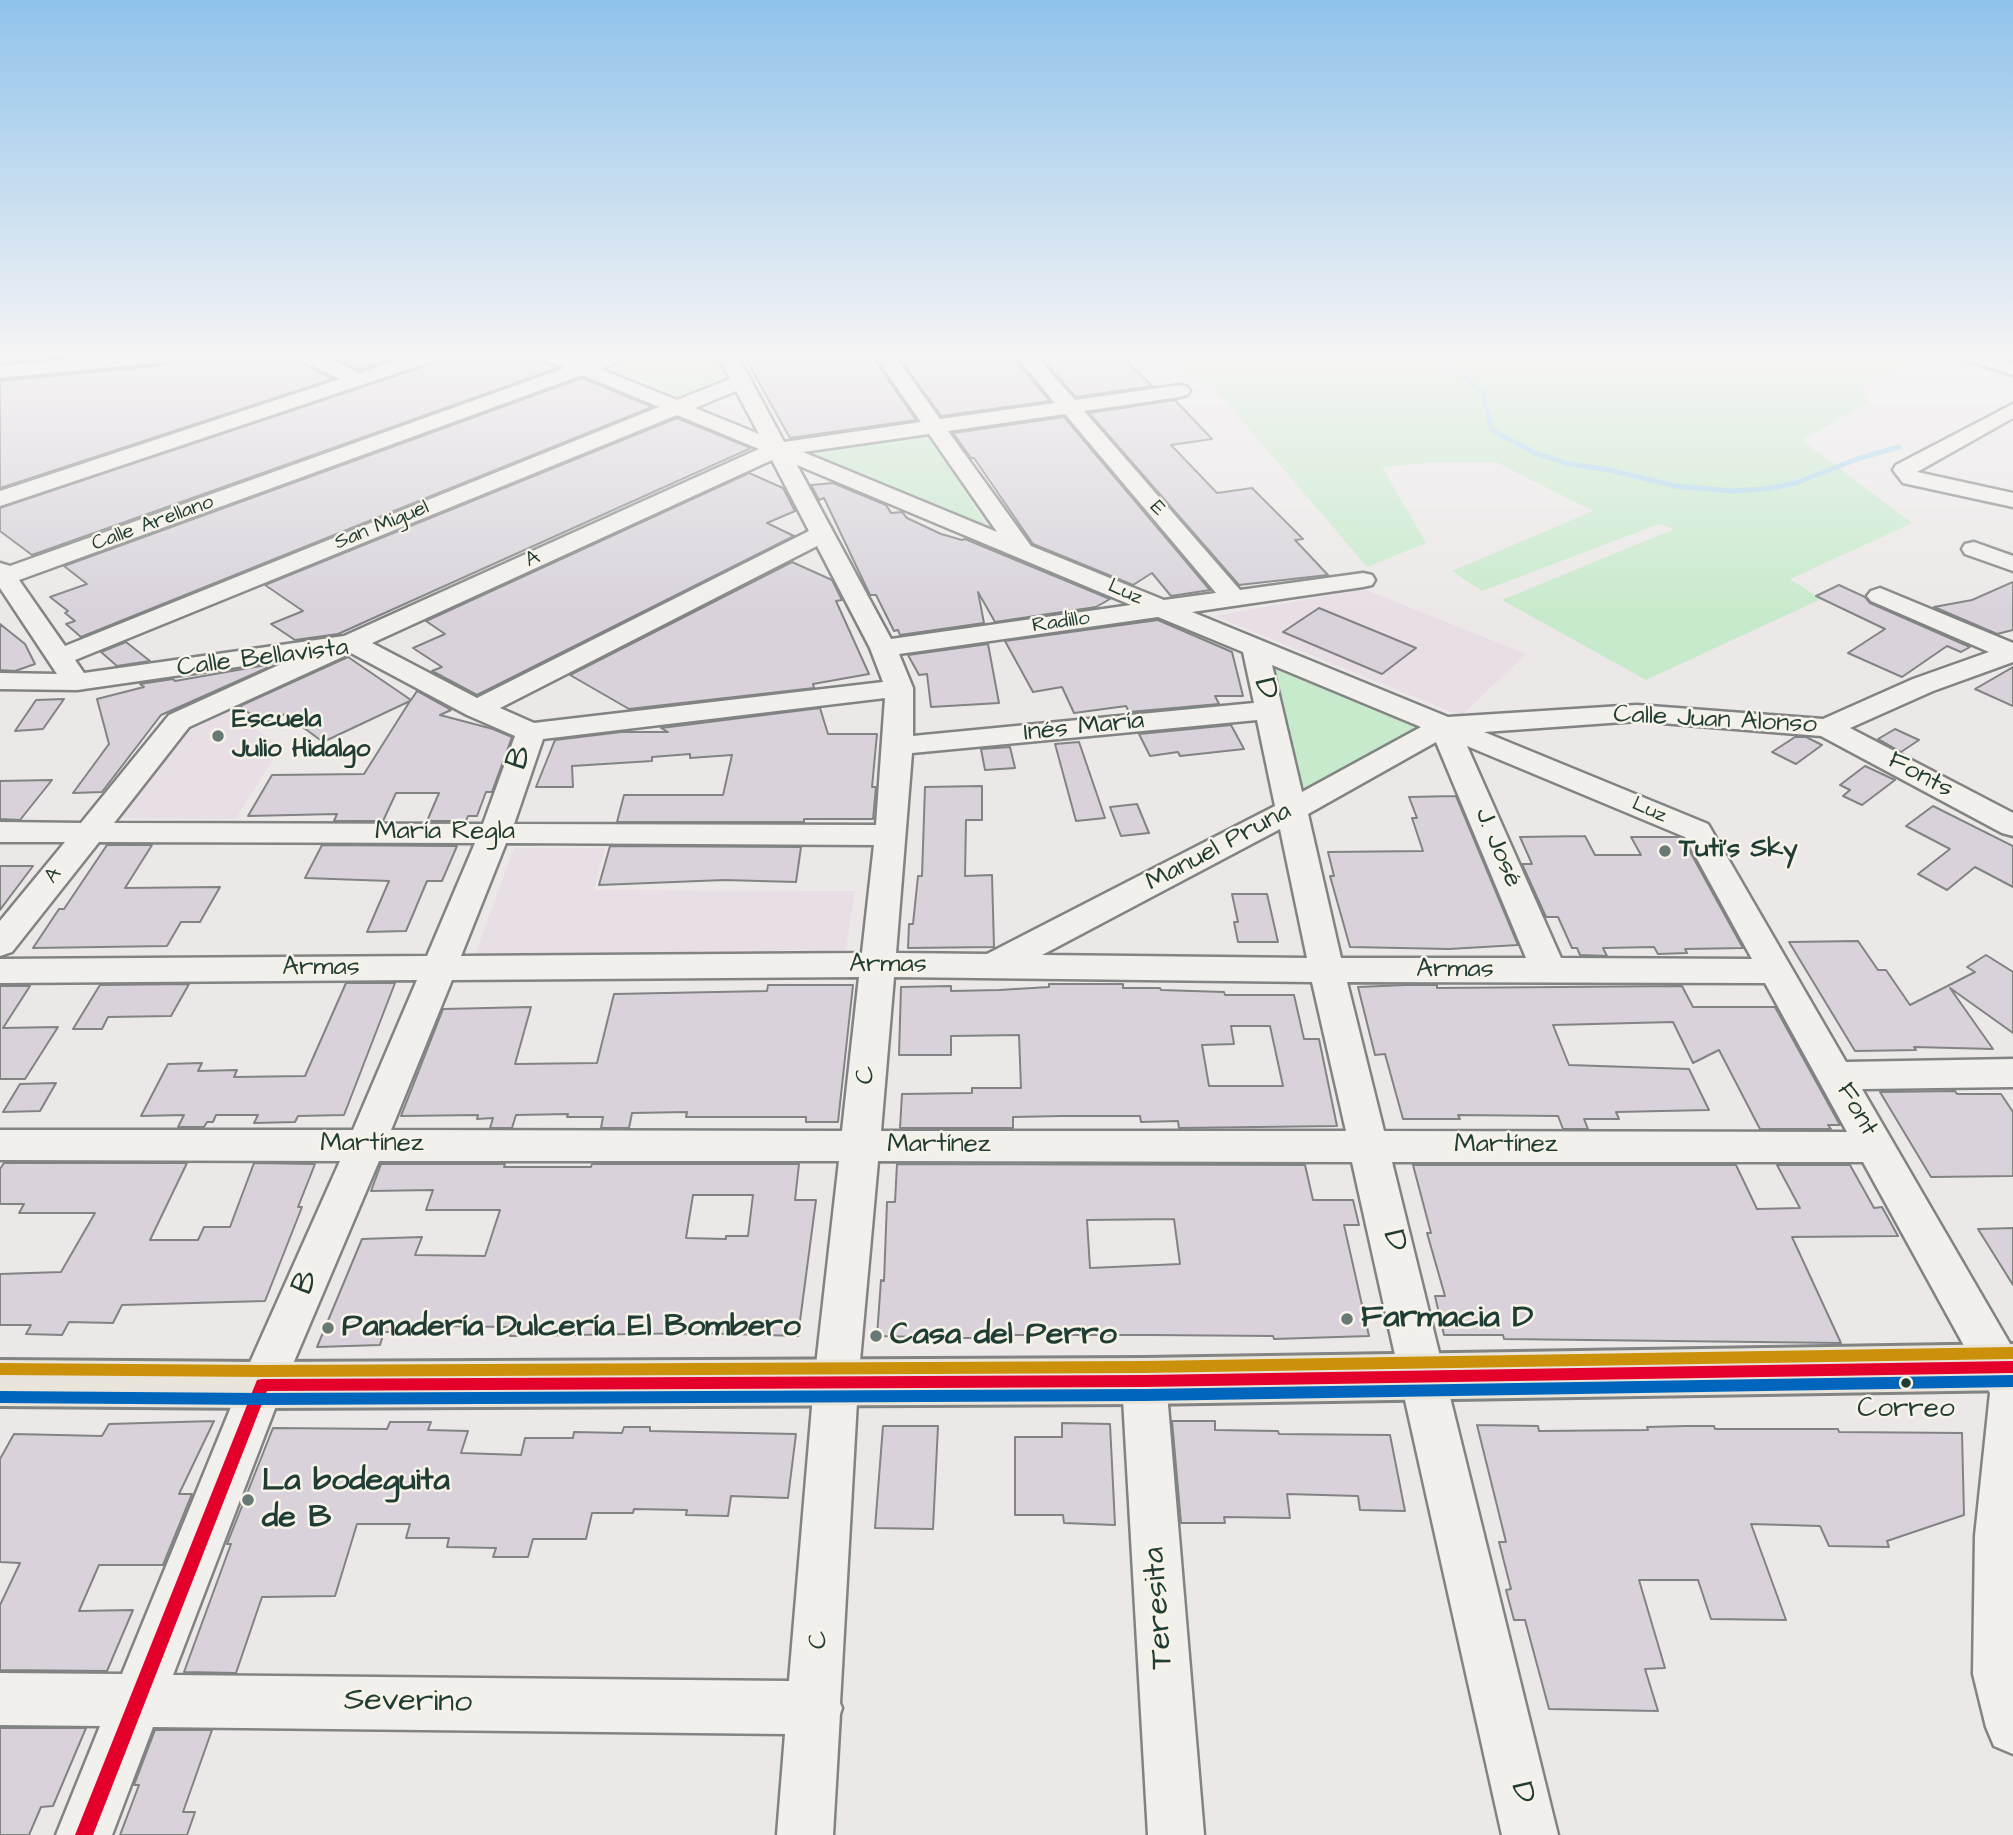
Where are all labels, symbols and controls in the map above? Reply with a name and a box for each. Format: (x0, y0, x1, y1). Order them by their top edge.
street label: Calle Arellano (89, 490, 217, 558)
street label: San Miguel (331, 496, 433, 556)
street label: E (1143, 496, 1171, 522)
street label: A (522, 546, 544, 574)
street label: Luz (1104, 574, 1146, 612)
street label: Radillo (1031, 606, 1091, 640)
street label: Calle Bellavista (176, 633, 350, 685)
street label: D (1243, 675, 1285, 703)
street label: Calle Juan Alonso (1612, 700, 1818, 742)
place label: Escuela Julio Hidalgo (232, 705, 370, 766)
street label: Inés María (1022, 706, 1146, 750)
marker: Escuela Julio Hidalgo (210, 728, 226, 744)
street label: B (499, 741, 543, 775)
street label: Fonts (1882, 746, 1958, 806)
street label: Luz (1628, 792, 1670, 830)
street label: Manuel Pruna (1141, 797, 1297, 899)
street label: J. José (1466, 804, 1528, 892)
street label: María Regla (375, 817, 515, 849)
place label: Tuti's Sky (1679, 835, 1797, 867)
marker: Tuti's Sky (1657, 843, 1673, 859)
street label: A (40, 863, 68, 889)
street label: Armas (849, 950, 927, 982)
street label: Armas (282, 953, 360, 985)
street label: Armas (1416, 955, 1494, 987)
street label: C (851, 1064, 883, 1086)
street label: Font (1828, 1078, 1884, 1142)
street label: Martínez (320, 1129, 424, 1161)
street label: Martínez (887, 1130, 991, 1162)
street label: Martínez (1454, 1130, 1558, 1162)
street label: D (1372, 1227, 1414, 1255)
street label: B (285, 1265, 329, 1301)
place label: Farmacia D (1361, 1300, 1533, 1338)
place label: Panadería Dulcería El Bombero (342, 1309, 801, 1347)
marker: Farmacia D (1339, 1311, 1355, 1327)
place label: Casa del Perro (890, 1317, 1117, 1355)
marker: Panadería Dulcería El Bombero (320, 1320, 336, 1336)
marker: Casa del Perro (868, 1328, 884, 1344)
marker: Correo (1899, 1376, 1913, 1390)
place label: Correo (1857, 1393, 1955, 1427)
place label: La bodeguita de B (262, 1463, 450, 1538)
marker: La bodeguita de B (240, 1492, 256, 1508)
street label: Teresita (1137, 1546, 1183, 1670)
street label: C (804, 1630, 836, 1650)
street label: Severino (344, 1683, 472, 1723)
street label: D (1500, 1779, 1542, 1807)

